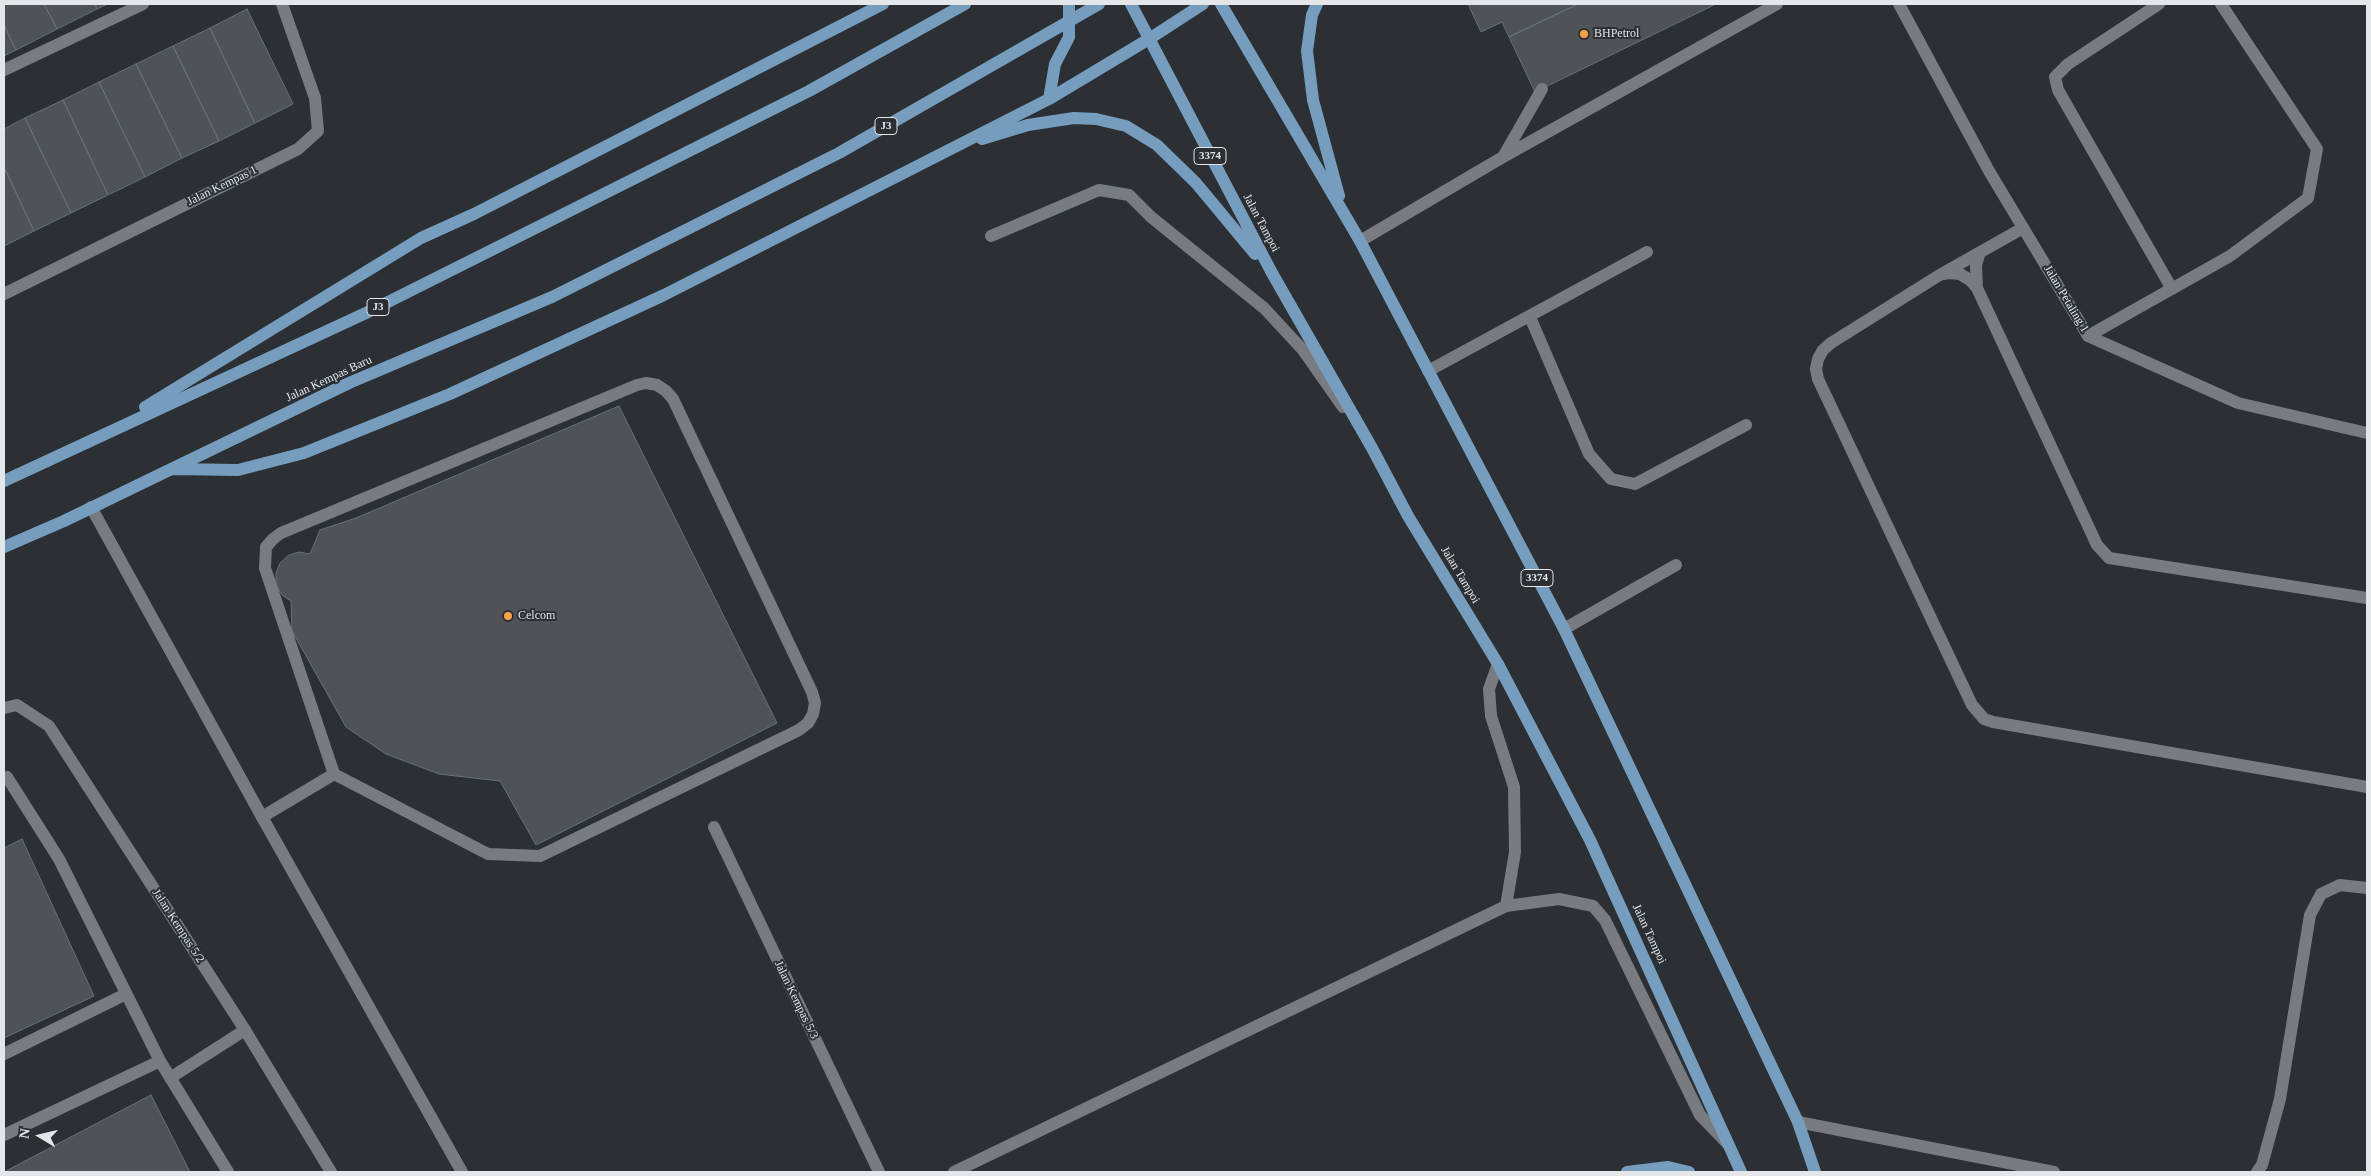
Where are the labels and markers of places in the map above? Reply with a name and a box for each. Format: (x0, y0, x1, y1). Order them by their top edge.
place label: BHPetrol (1594, 27, 1639, 41)
marker: BHPetrol (1578, 28, 1590, 40)
place label: Celcom (518, 609, 555, 623)
marker: Celcom (502, 610, 514, 622)

